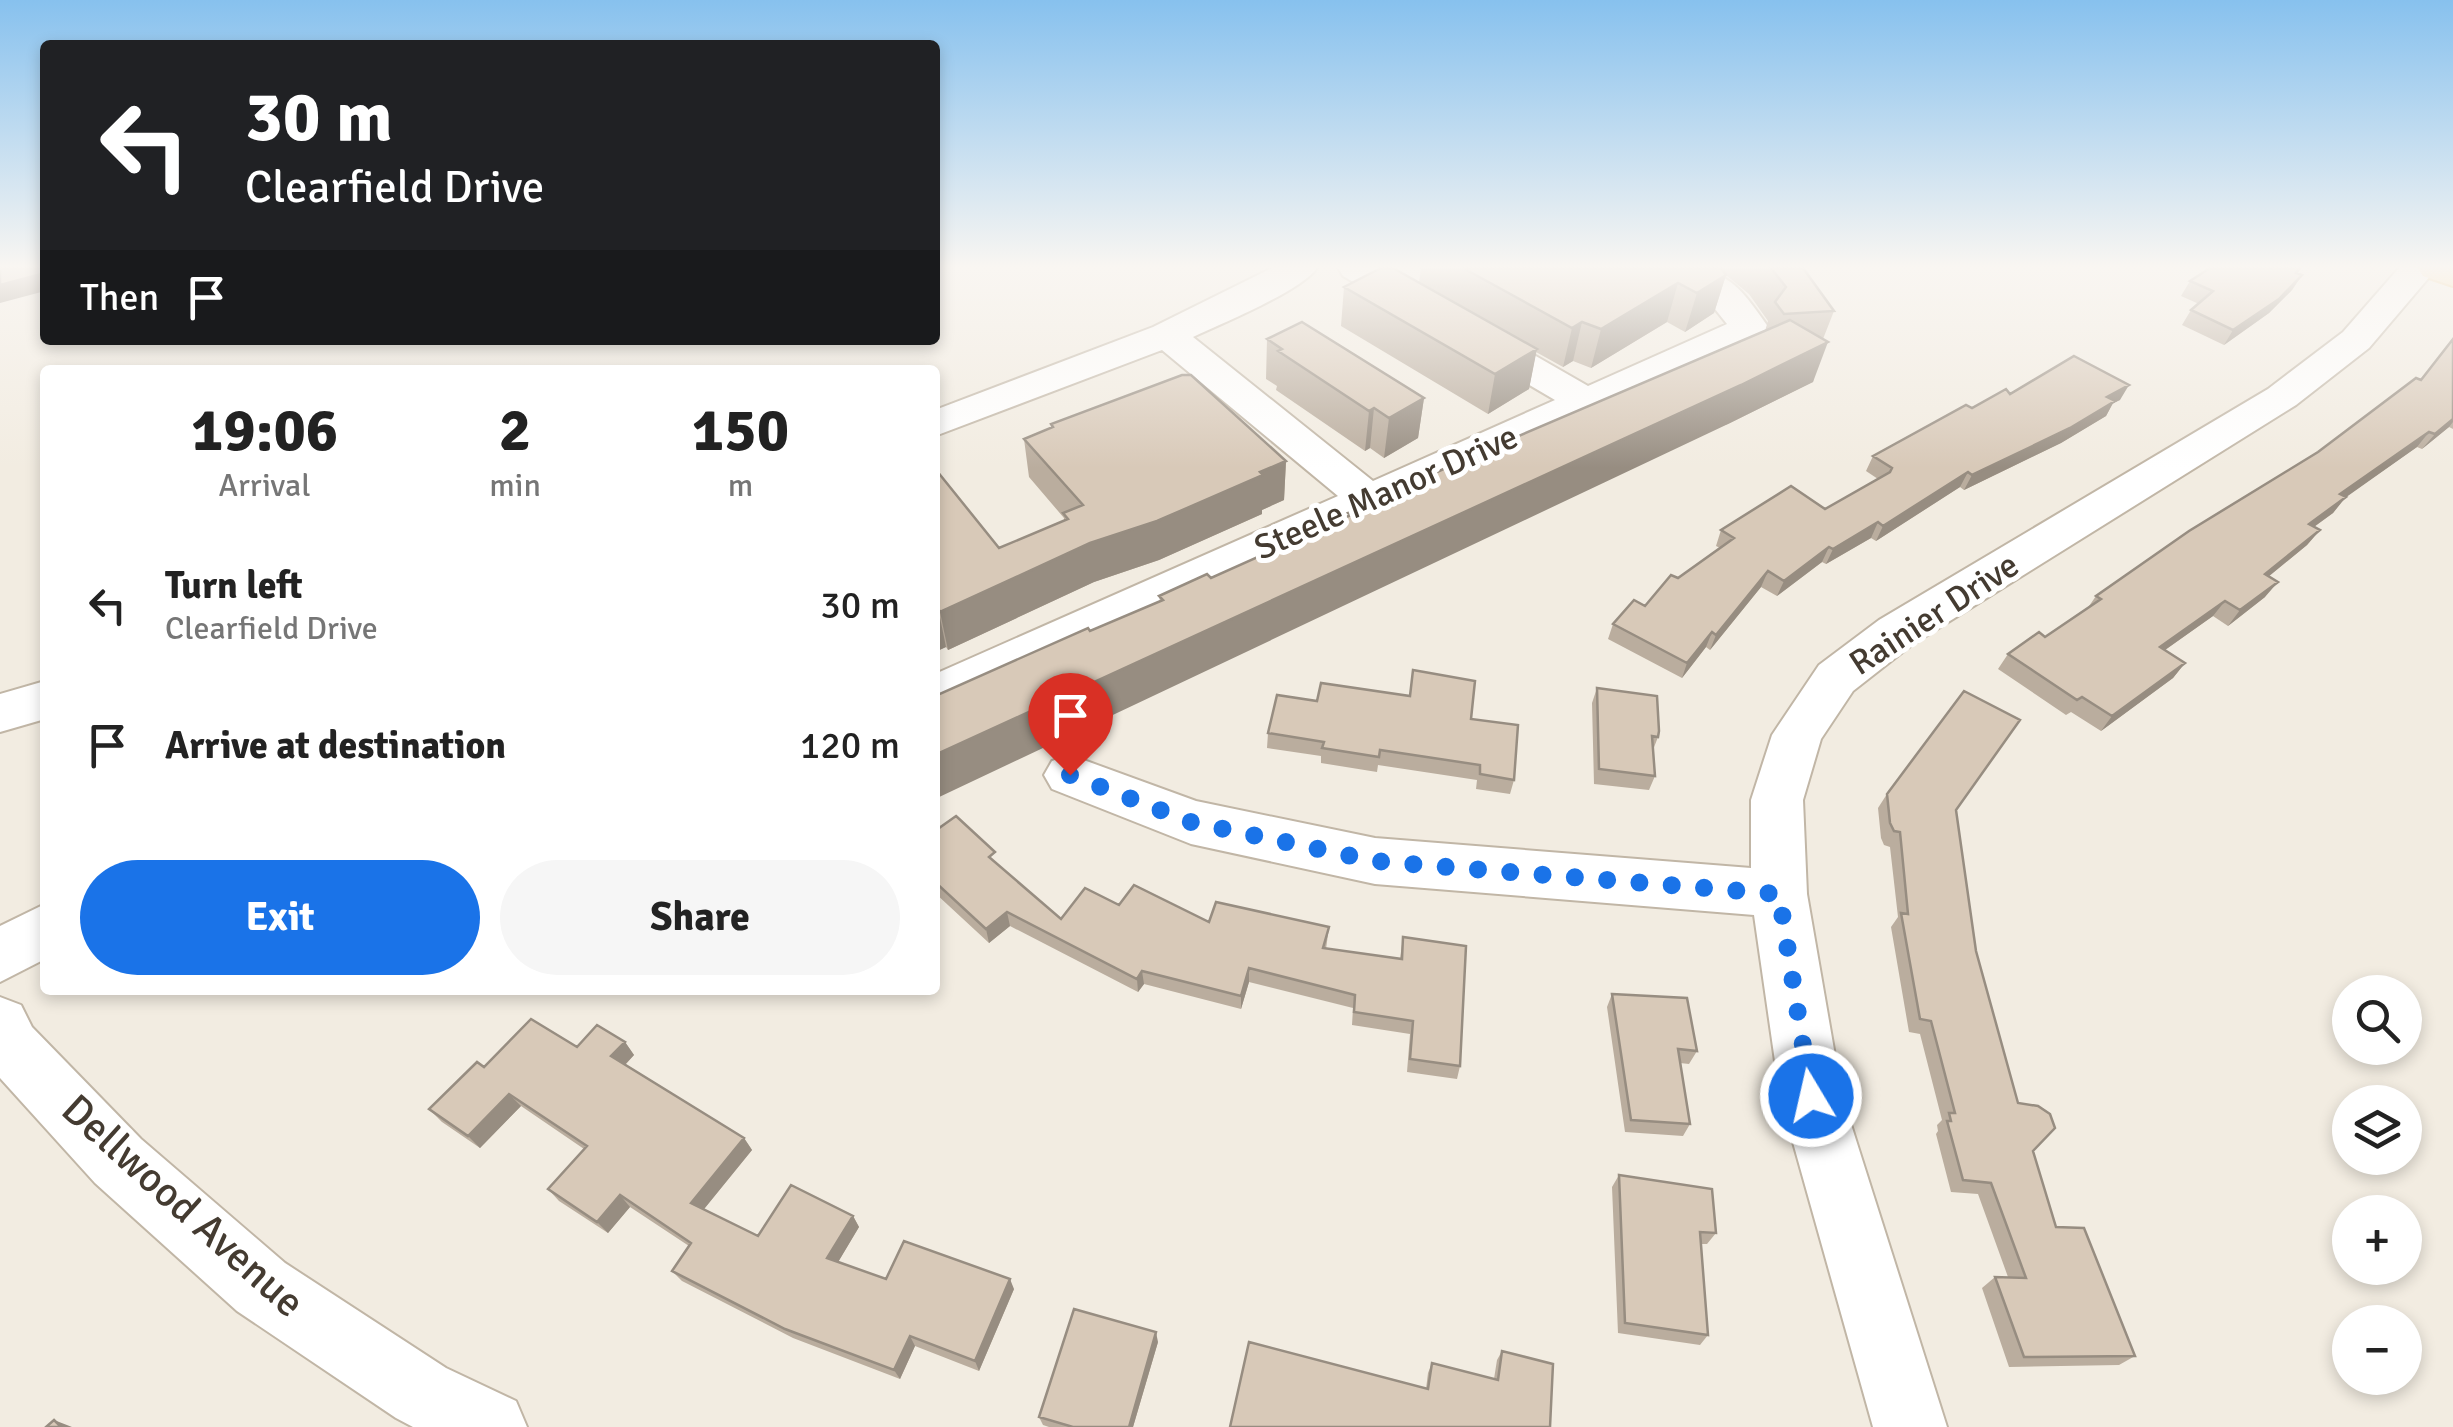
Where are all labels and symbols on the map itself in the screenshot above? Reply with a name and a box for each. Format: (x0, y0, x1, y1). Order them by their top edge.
street label: Steele Manor Drive (1248, 415, 1524, 569)
street label: Rainier Drive (1841, 543, 2027, 685)
pin (1028, 673, 1113, 776)
position arrow (1759, 1044, 1863, 1148)
street label: Dellwood Avenue (51, 1084, 315, 1328)

